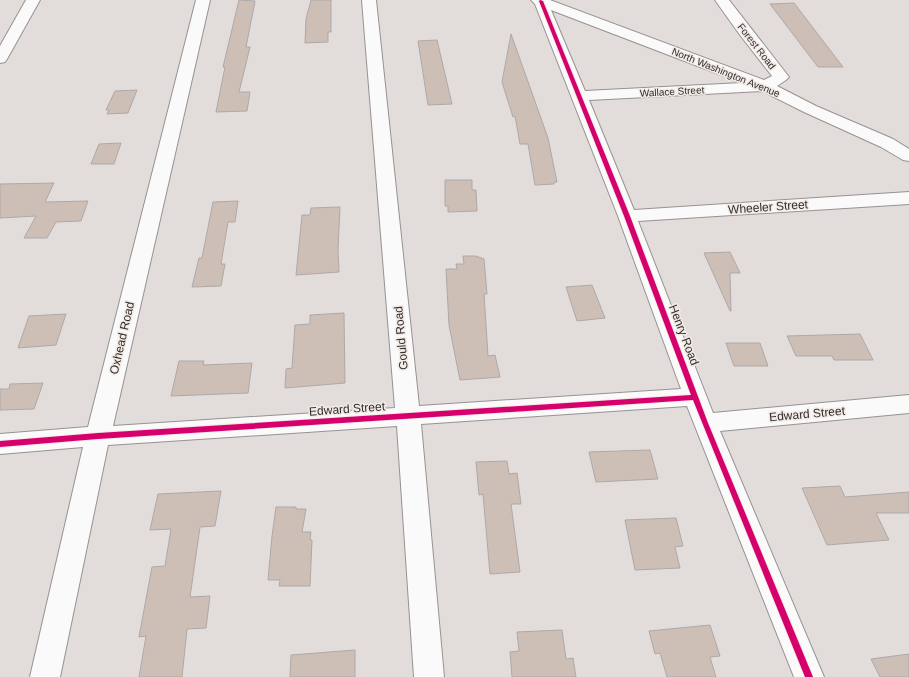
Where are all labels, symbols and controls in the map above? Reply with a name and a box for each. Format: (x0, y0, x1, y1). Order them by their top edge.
street label: Forest Road (735, 21, 778, 71)
street label: North Washington Avenue (670, 46, 782, 99)
street label: Wallace Street (639, 84, 705, 99)
street label: Wheeler Street (728, 197, 809, 217)
street label: Oxhead Road (107, 300, 137, 376)
street label: Henry Road (666, 303, 702, 367)
street label: Gould Road (391, 305, 411, 371)
street label: Edward Street (309, 399, 386, 419)
street label: Edward Street (769, 404, 846, 424)

